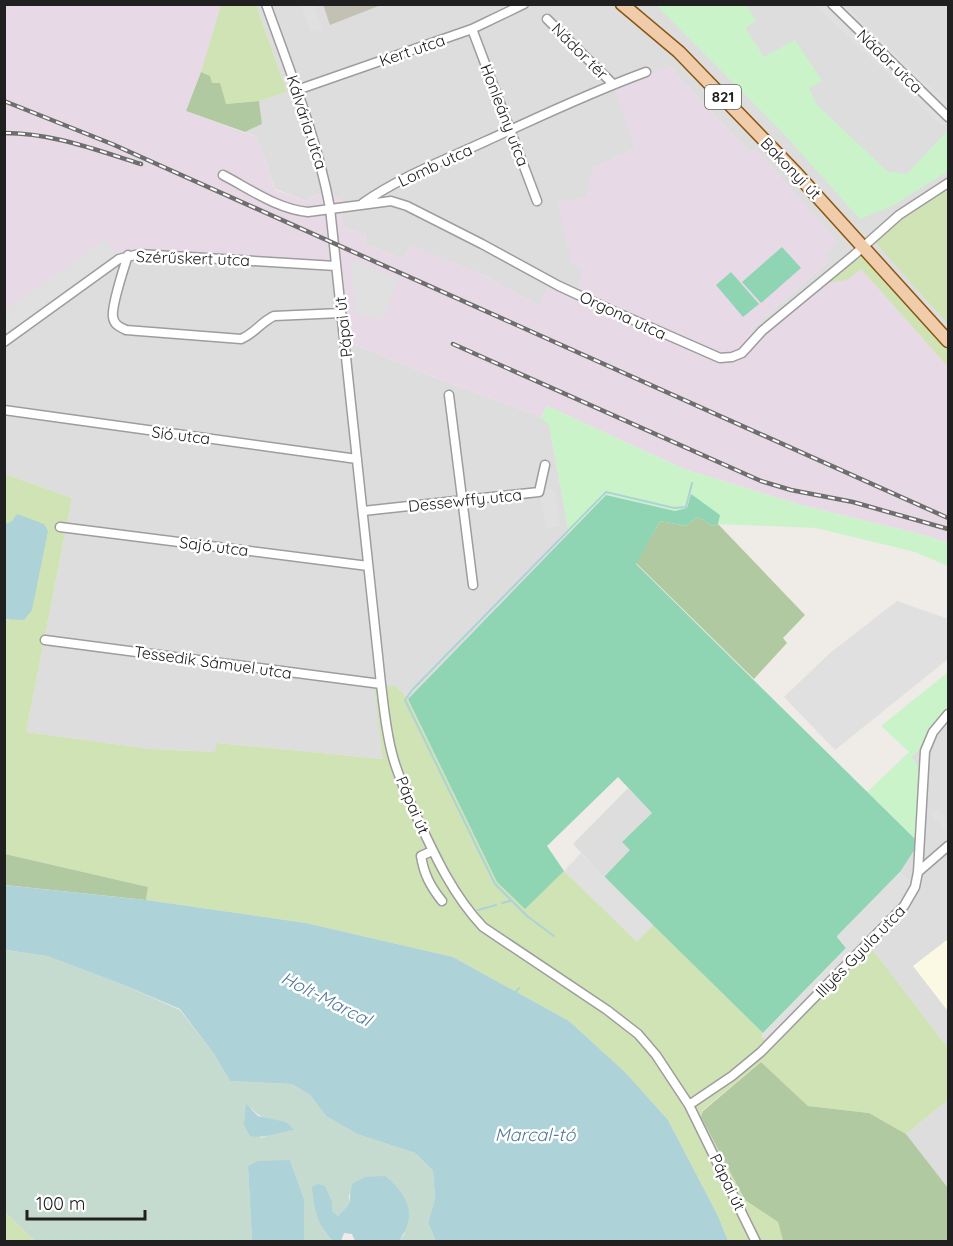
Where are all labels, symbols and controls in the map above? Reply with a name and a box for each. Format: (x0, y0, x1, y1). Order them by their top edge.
street label: Nádor tér (548, 19, 612, 83)
street label: Nádor utca (853, 25, 927, 97)
street label: Kert utca (377, 29, 447, 71)
street label: Honleány utca (476, 61, 534, 169)
street label: Kálvária utca (282, 72, 332, 172)
road number: 821 (705, 85, 741, 109)
street label: Bakonyi út (757, 133, 825, 203)
street label: Lomb utca (395, 139, 475, 191)
street label: Szérűskert utca (136, 246, 250, 270)
street label: Orgona utca (577, 286, 669, 344)
street label: Pápai út (330, 296, 356, 358)
street label: Sió utca (151, 421, 211, 449)
street label: Dessewffy utca (407, 484, 523, 516)
street label: Sajó utca (178, 532, 250, 560)
street label: Tessedik Sámuel utca (133, 641, 293, 683)
street label: Pápai út (392, 773, 434, 837)
street label: Illyés Gyula utca (811, 901, 909, 1001)
water label: Holt-Marcal (277, 966, 377, 1032)
water label: Marcal-tó (495, 1123, 576, 1146)
street label: Pápai út (706, 1150, 750, 1214)
scale bar (27, 1183, 146, 1221)
text: 100 m (36, 1192, 85, 1215)

